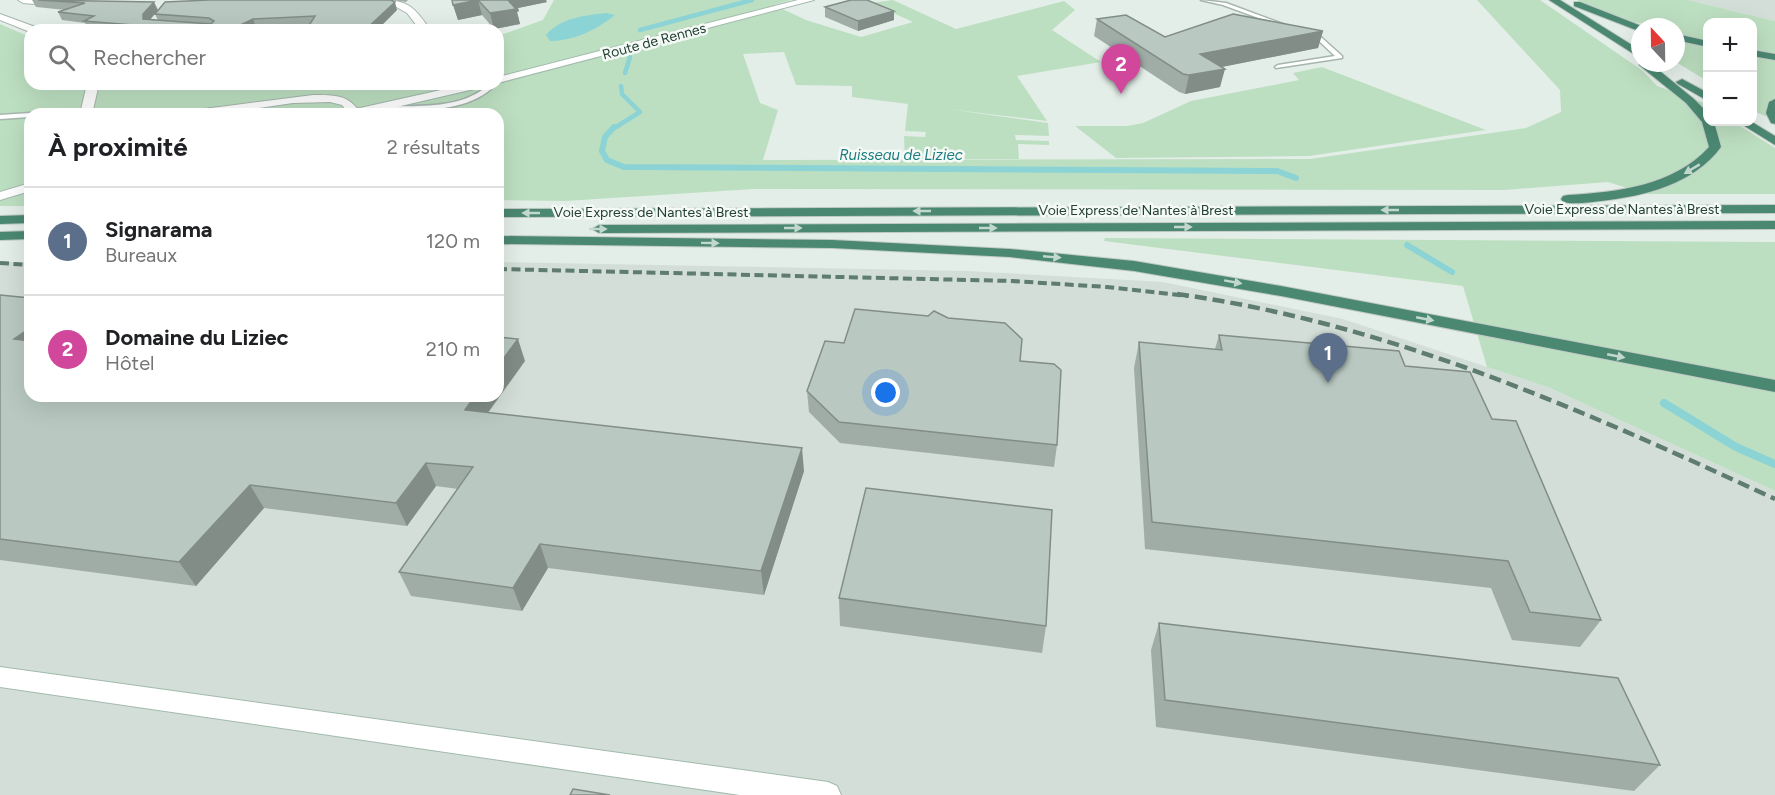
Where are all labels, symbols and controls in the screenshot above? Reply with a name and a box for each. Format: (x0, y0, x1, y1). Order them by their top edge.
north arrow (1631, 18, 1685, 72)
map controls (1703, 18, 1757, 126)
button: + (1703, 18, 1757, 72)
street label: Route de Rennes (600, 19, 708, 63)
search box (24, 24, 504, 90)
icon: search (45, 41, 78, 74)
text: Rechercher (93, 44, 206, 71)
pin: 2 (1102, 44, 1140, 94)
button: − (1703, 72, 1757, 126)
text: À proximité (48, 131, 188, 163)
text: 2 résultats (387, 135, 480, 159)
water label: Ruisseau de Liziec (839, 146, 963, 164)
one-way arrow (1684, 163, 1700, 174)
street label: Voie Express de Nantes à Brest (1524, 201, 1720, 218)
street label: Voie Express de Nantes à Brest (1038, 202, 1234, 219)
street label: Voie Express de Nantes à Brest (553, 204, 749, 221)
one-way arrow (1381, 205, 1400, 215)
one-way arrow (913, 206, 932, 216)
one-way arrow (521, 208, 540, 218)
text: Signarama (105, 216, 213, 243)
one-way arrow (1174, 222, 1193, 232)
one-way arrow (784, 223, 803, 233)
one-way arrow (979, 223, 998, 233)
one-way arrow (589, 224, 608, 234)
text: 1 (63, 229, 72, 253)
text: 120 m (426, 229, 480, 253)
one-way arrow (701, 238, 720, 247)
text: Bureaux (105, 243, 177, 267)
one-way arrow (1042, 252, 1061, 262)
one-way arrow (1224, 278, 1243, 287)
one-way arrow (1415, 315, 1434, 324)
text: Domaine du Liziec (105, 324, 289, 351)
pin: 1 (1308, 334, 1348, 383)
text: 2 (62, 337, 73, 361)
text: 210 m (426, 337, 480, 361)
text: Hôtel (105, 351, 154, 375)
one-way arrow (1607, 352, 1626, 361)
your location (871, 378, 900, 407)

